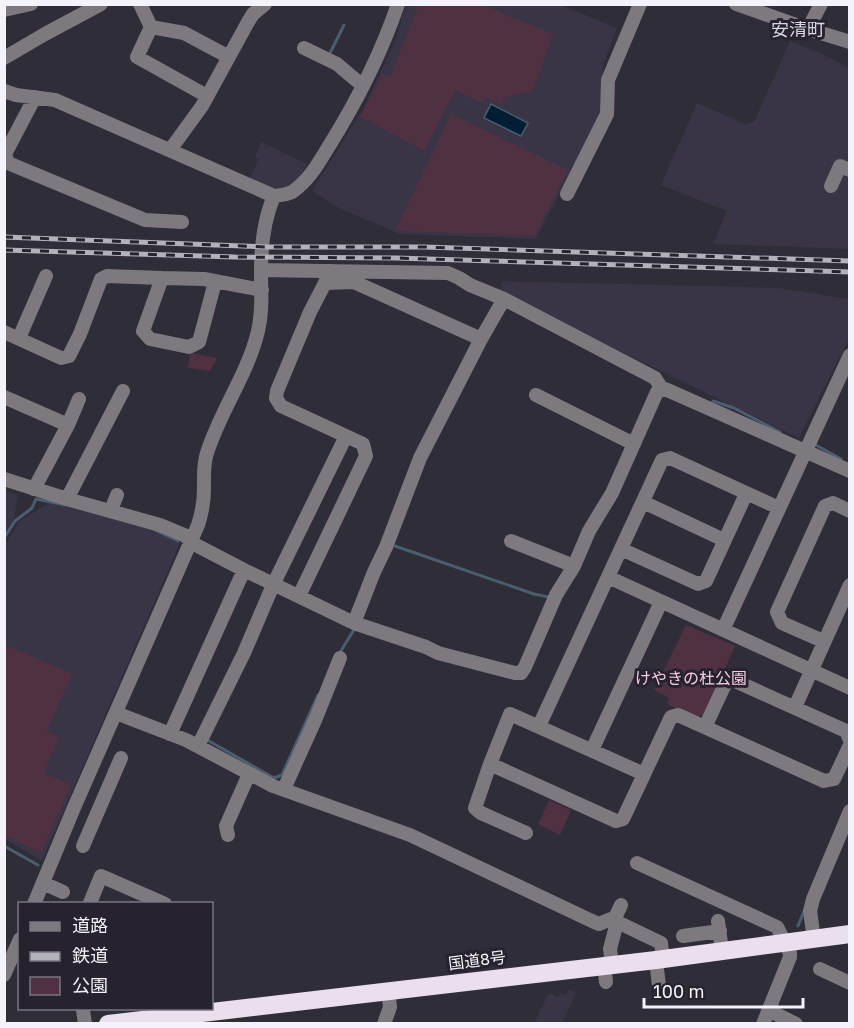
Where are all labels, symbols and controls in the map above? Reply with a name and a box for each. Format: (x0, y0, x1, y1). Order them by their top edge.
district label: 安清町 (771, 18, 825, 40)
park label: けやきの杜公園 (635, 668, 747, 688)
legend (18, 902, 213, 1010)
text: 道路 (72, 914, 108, 936)
text: 鉄道 (72, 944, 108, 966)
street label: 国道8号 (447, 947, 507, 973)
scale bar (644, 971, 803, 1009)
text: 公園 (72, 974, 108, 996)
text: 100 m (653, 980, 704, 1002)

